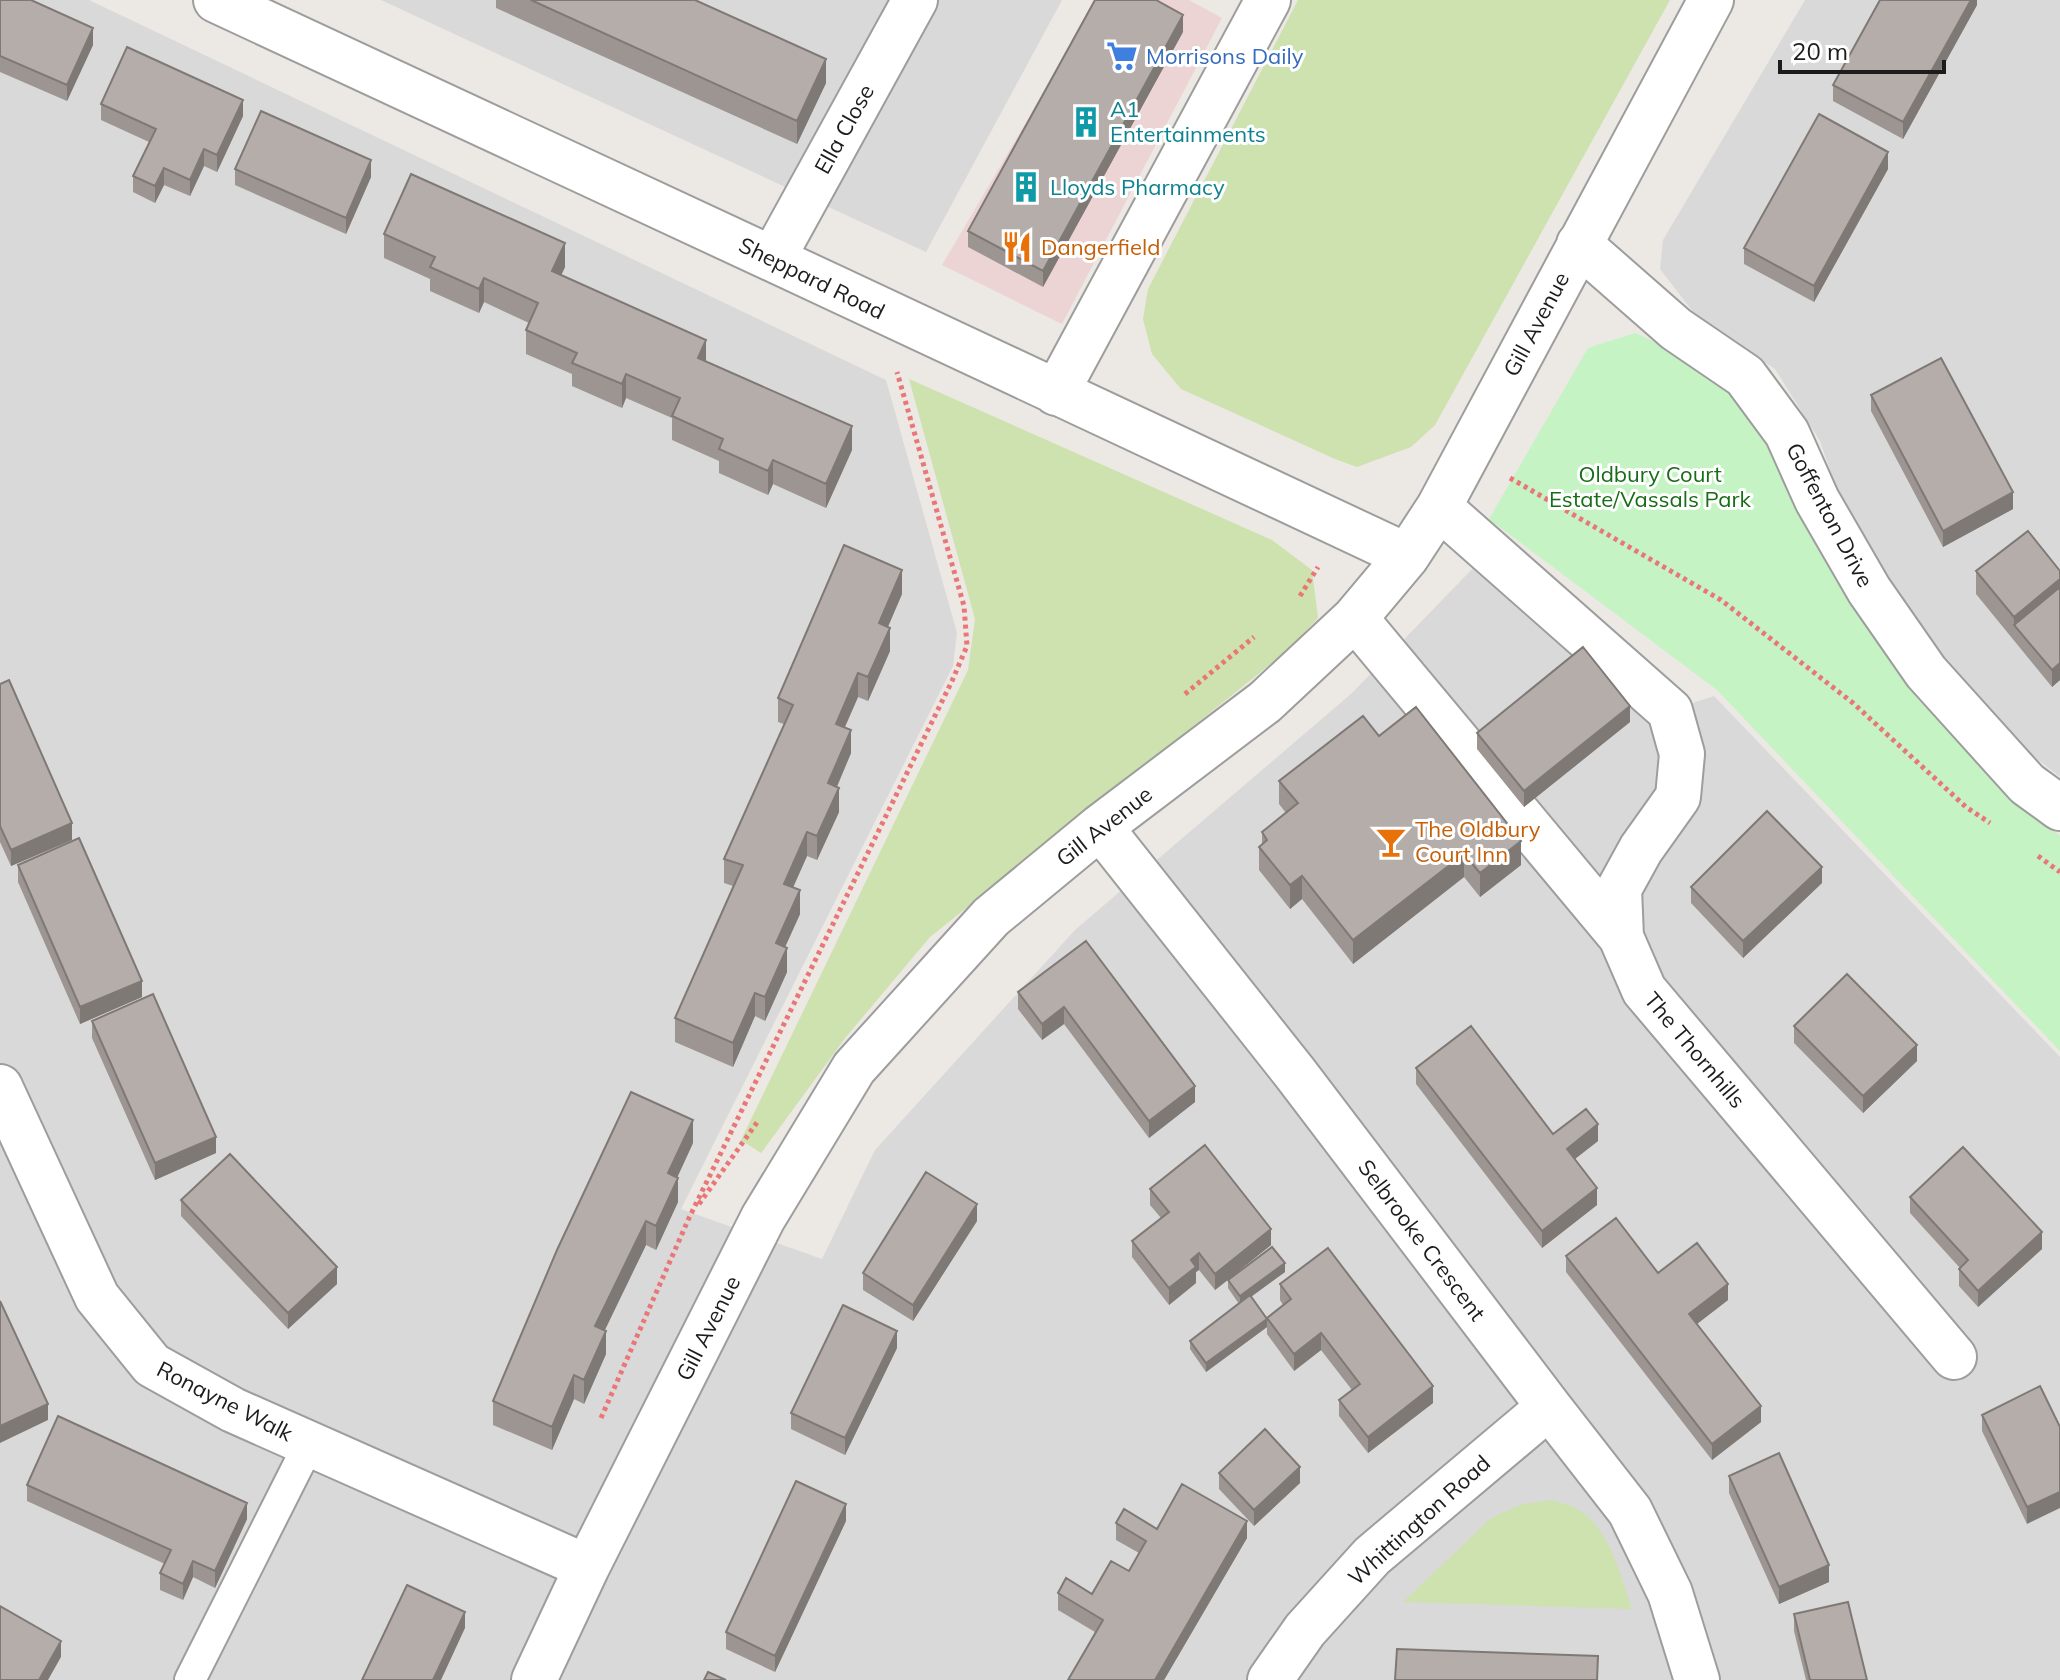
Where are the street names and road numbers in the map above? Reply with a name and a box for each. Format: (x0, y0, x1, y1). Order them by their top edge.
street label: Ella Close (808, 79, 880, 179)
street label: Sheppard Road (734, 231, 890, 325)
street label: Gill Avenue (1497, 267, 1575, 381)
street label: Goffenton Drive (1780, 438, 1880, 592)
street label: Gill Avenue (1050, 780, 1158, 872)
street label: The Thornhills (1638, 986, 1752, 1114)
street label: Selbrooke Crescent (1352, 1154, 1492, 1326)
street label: Gill Avenue (670, 1271, 746, 1385)
street label: Ronayne Walk (152, 1355, 298, 1448)
street label: Whittington Road (1342, 1449, 1496, 1591)

